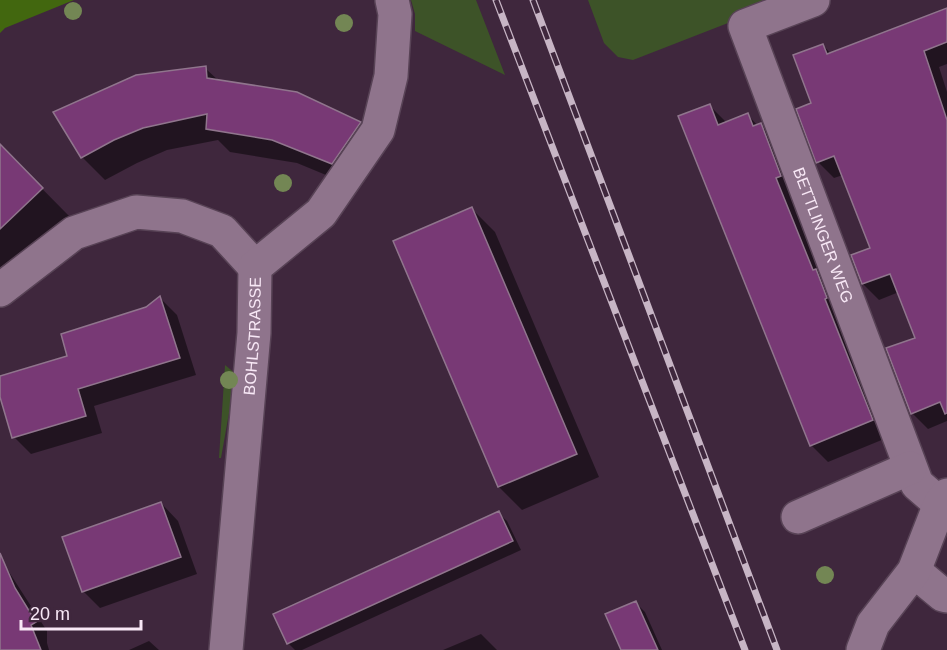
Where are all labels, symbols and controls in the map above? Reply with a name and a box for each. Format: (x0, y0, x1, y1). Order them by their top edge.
street label: BETTLINGER WEG (790, 165, 856, 305)
street label: BOHLSTRASSE (241, 277, 264, 396)
scale bar (21, 593, 141, 631)
text: 20 m (30, 604, 70, 624)

